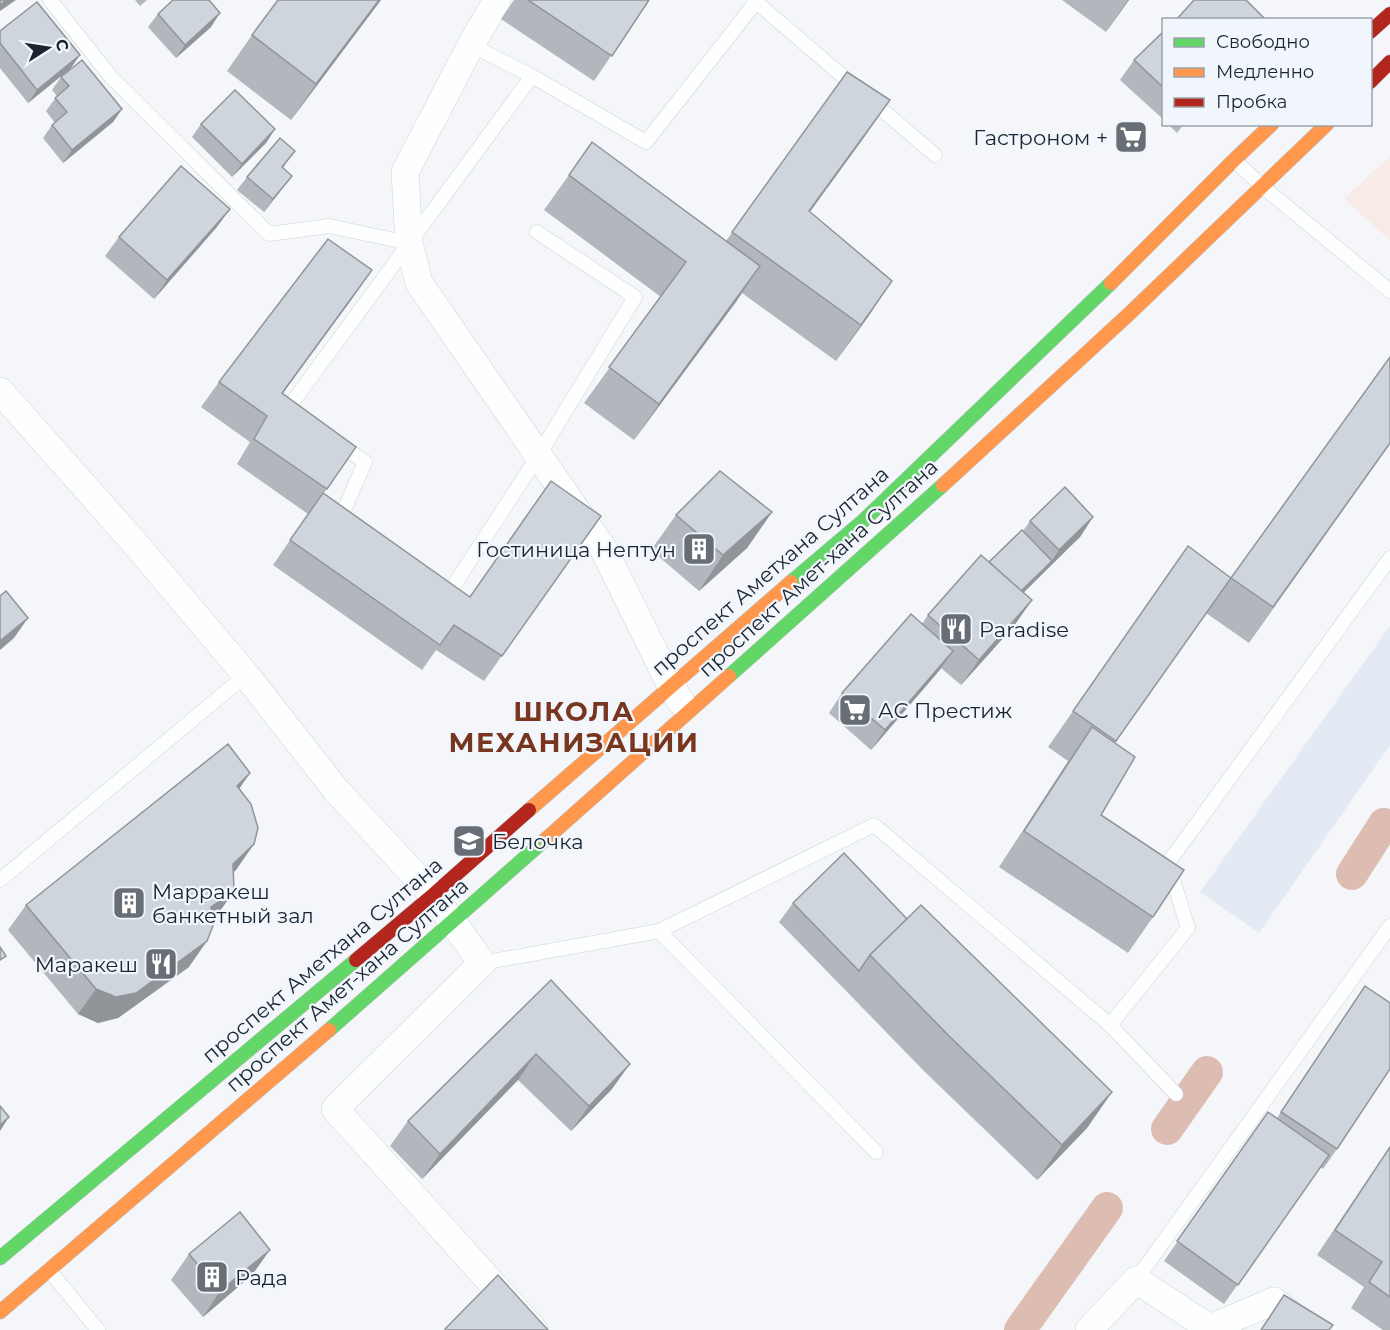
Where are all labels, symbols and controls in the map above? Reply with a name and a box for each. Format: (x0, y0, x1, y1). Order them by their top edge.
north arrow (18, 18, 78, 78)
legend (1162, 18, 1372, 126)
text: Свободно (1216, 31, 1310, 53)
text: С (52, 37, 73, 53)
text: Медленно (1216, 61, 1314, 83)
text: Пробка (1216, 91, 1287, 113)
supermarket icon: Гастроном + (1113, 119, 1149, 155)
place label: Гастроном + (973, 125, 1108, 150)
street label: проспект Амет-хана Султана (693, 454, 943, 682)
street label: проспект Аметхана Султана (646, 461, 894, 681)
building icon: Гостиница Нептун (681, 531, 717, 567)
place label: Гостиница Нептун (476, 537, 676, 562)
restaurant icon: Paradise (938, 611, 974, 647)
place label: Paradise (979, 617, 1069, 642)
supermarket icon: АС Престиж (837, 692, 873, 728)
district label: ШКОЛА МЕХАНИЗАЦИИ (448, 695, 700, 759)
place label: АС Престиж (878, 698, 1012, 723)
school or university icon: Белочка (451, 823, 487, 859)
place label: Белочка (492, 829, 583, 854)
street label: проспект Аметхана Султана (197, 852, 447, 1068)
street label: проспект Амет-хана Султана (221, 873, 473, 1097)
place label: Марракеш банкетный зал (152, 879, 314, 928)
building icon: Марракеш банкетный зал (111, 885, 147, 921)
restaurant icon: Маракеш (143, 946, 179, 982)
place label: Маракеш (35, 952, 138, 977)
building icon: Рада (194, 1259, 230, 1295)
place label: Рада (235, 1265, 288, 1290)

